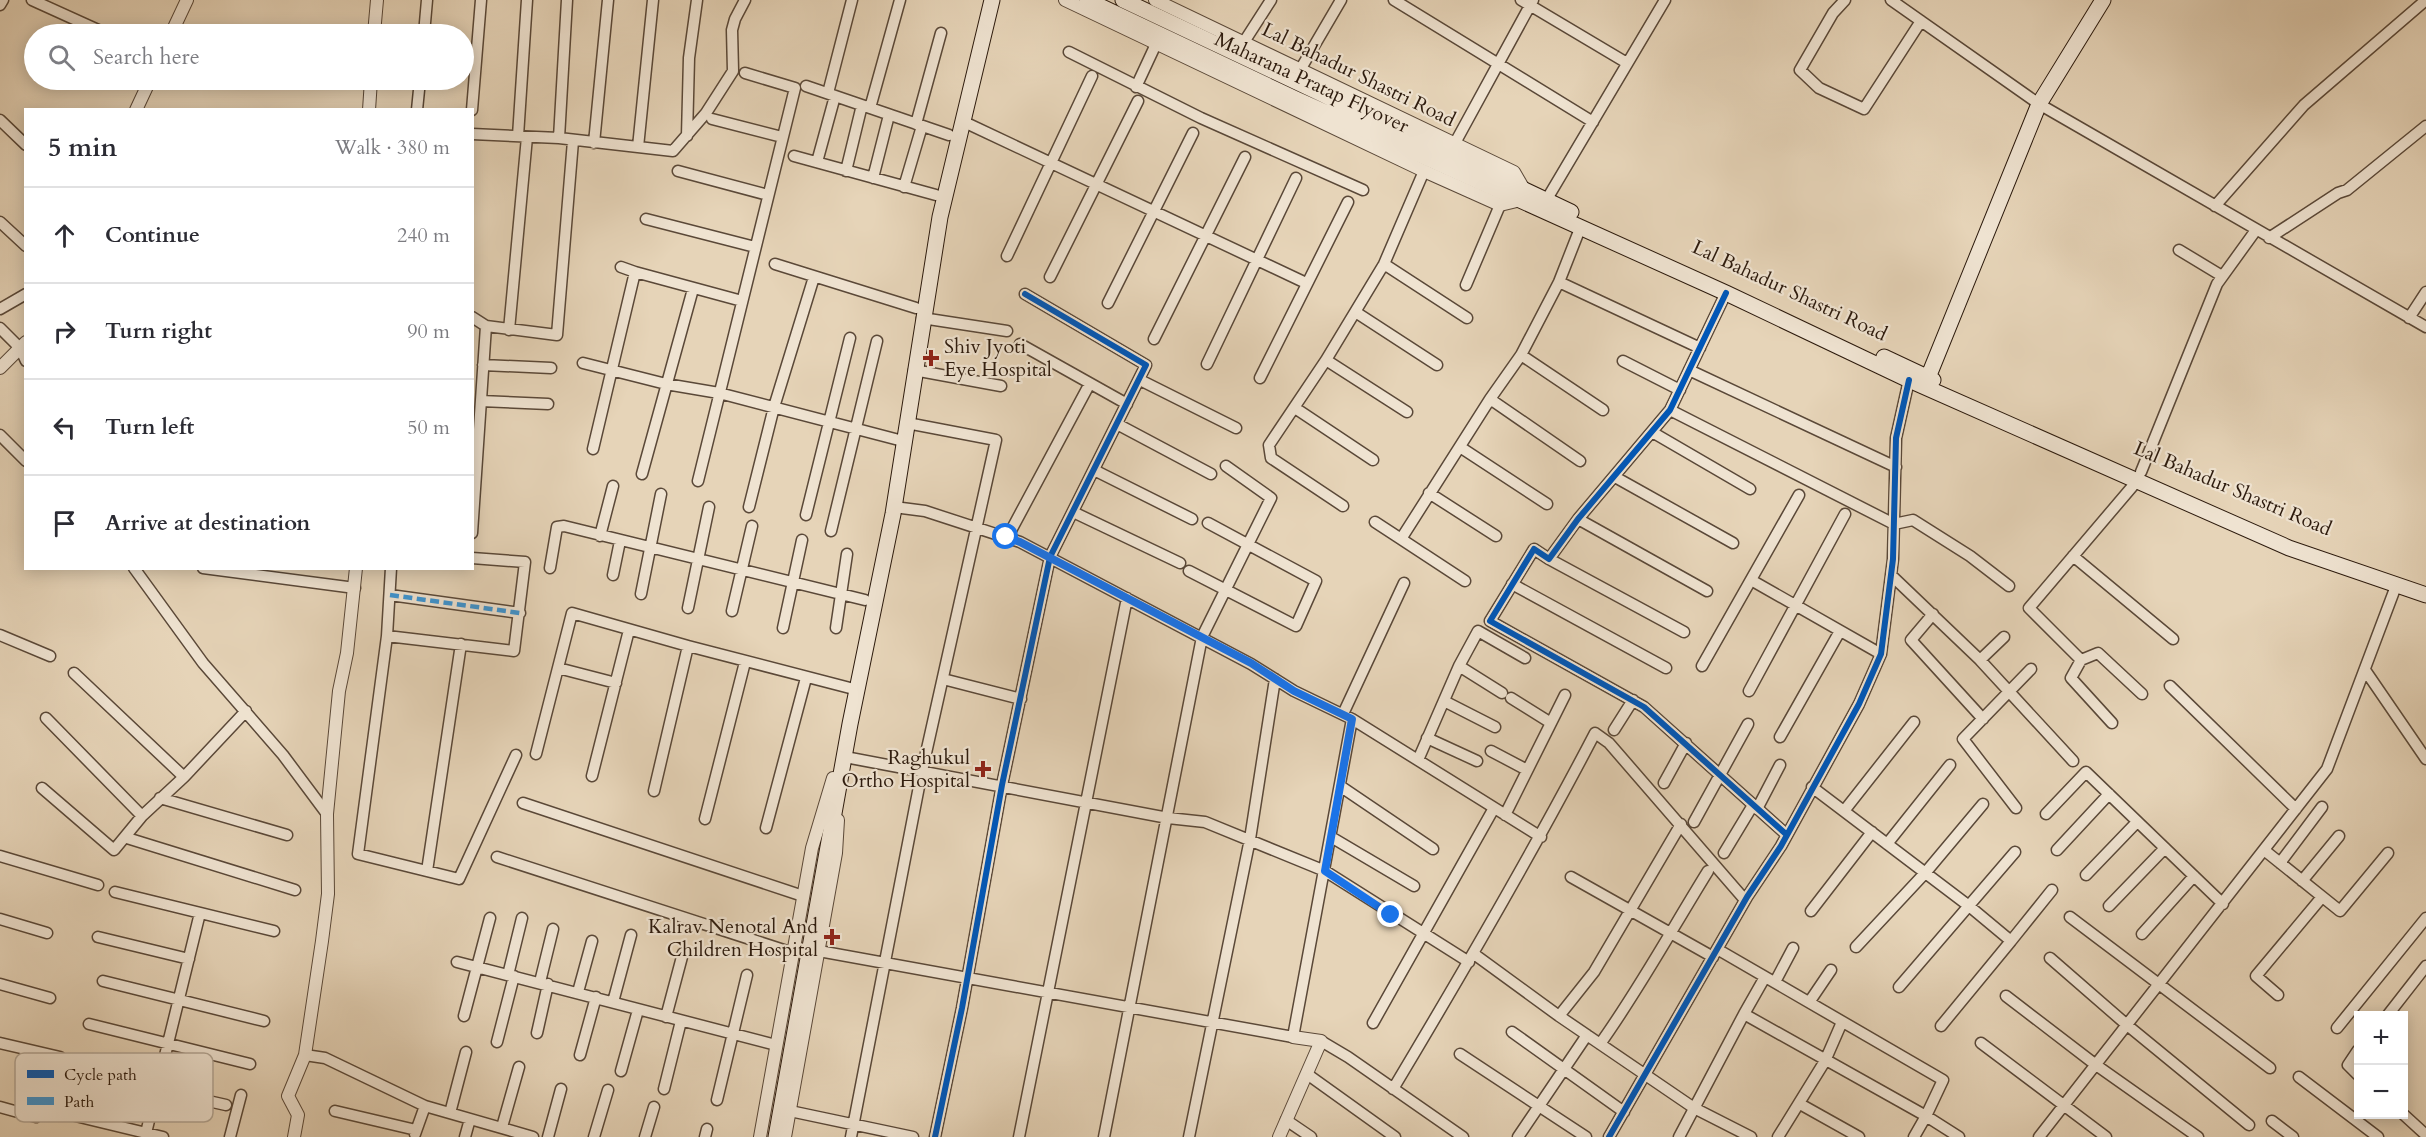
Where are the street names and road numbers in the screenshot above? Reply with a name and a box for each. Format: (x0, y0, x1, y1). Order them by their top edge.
street label: Lal Bahadur Shastri Road (1257, 16, 1460, 133)
street label: Maharana Pratap Flyover (1210, 26, 1414, 140)
street label: Lal Bahadur Shastri Road (1688, 233, 1892, 348)
street label: Lal Bahadur Shastri Road (2130, 435, 2336, 542)

